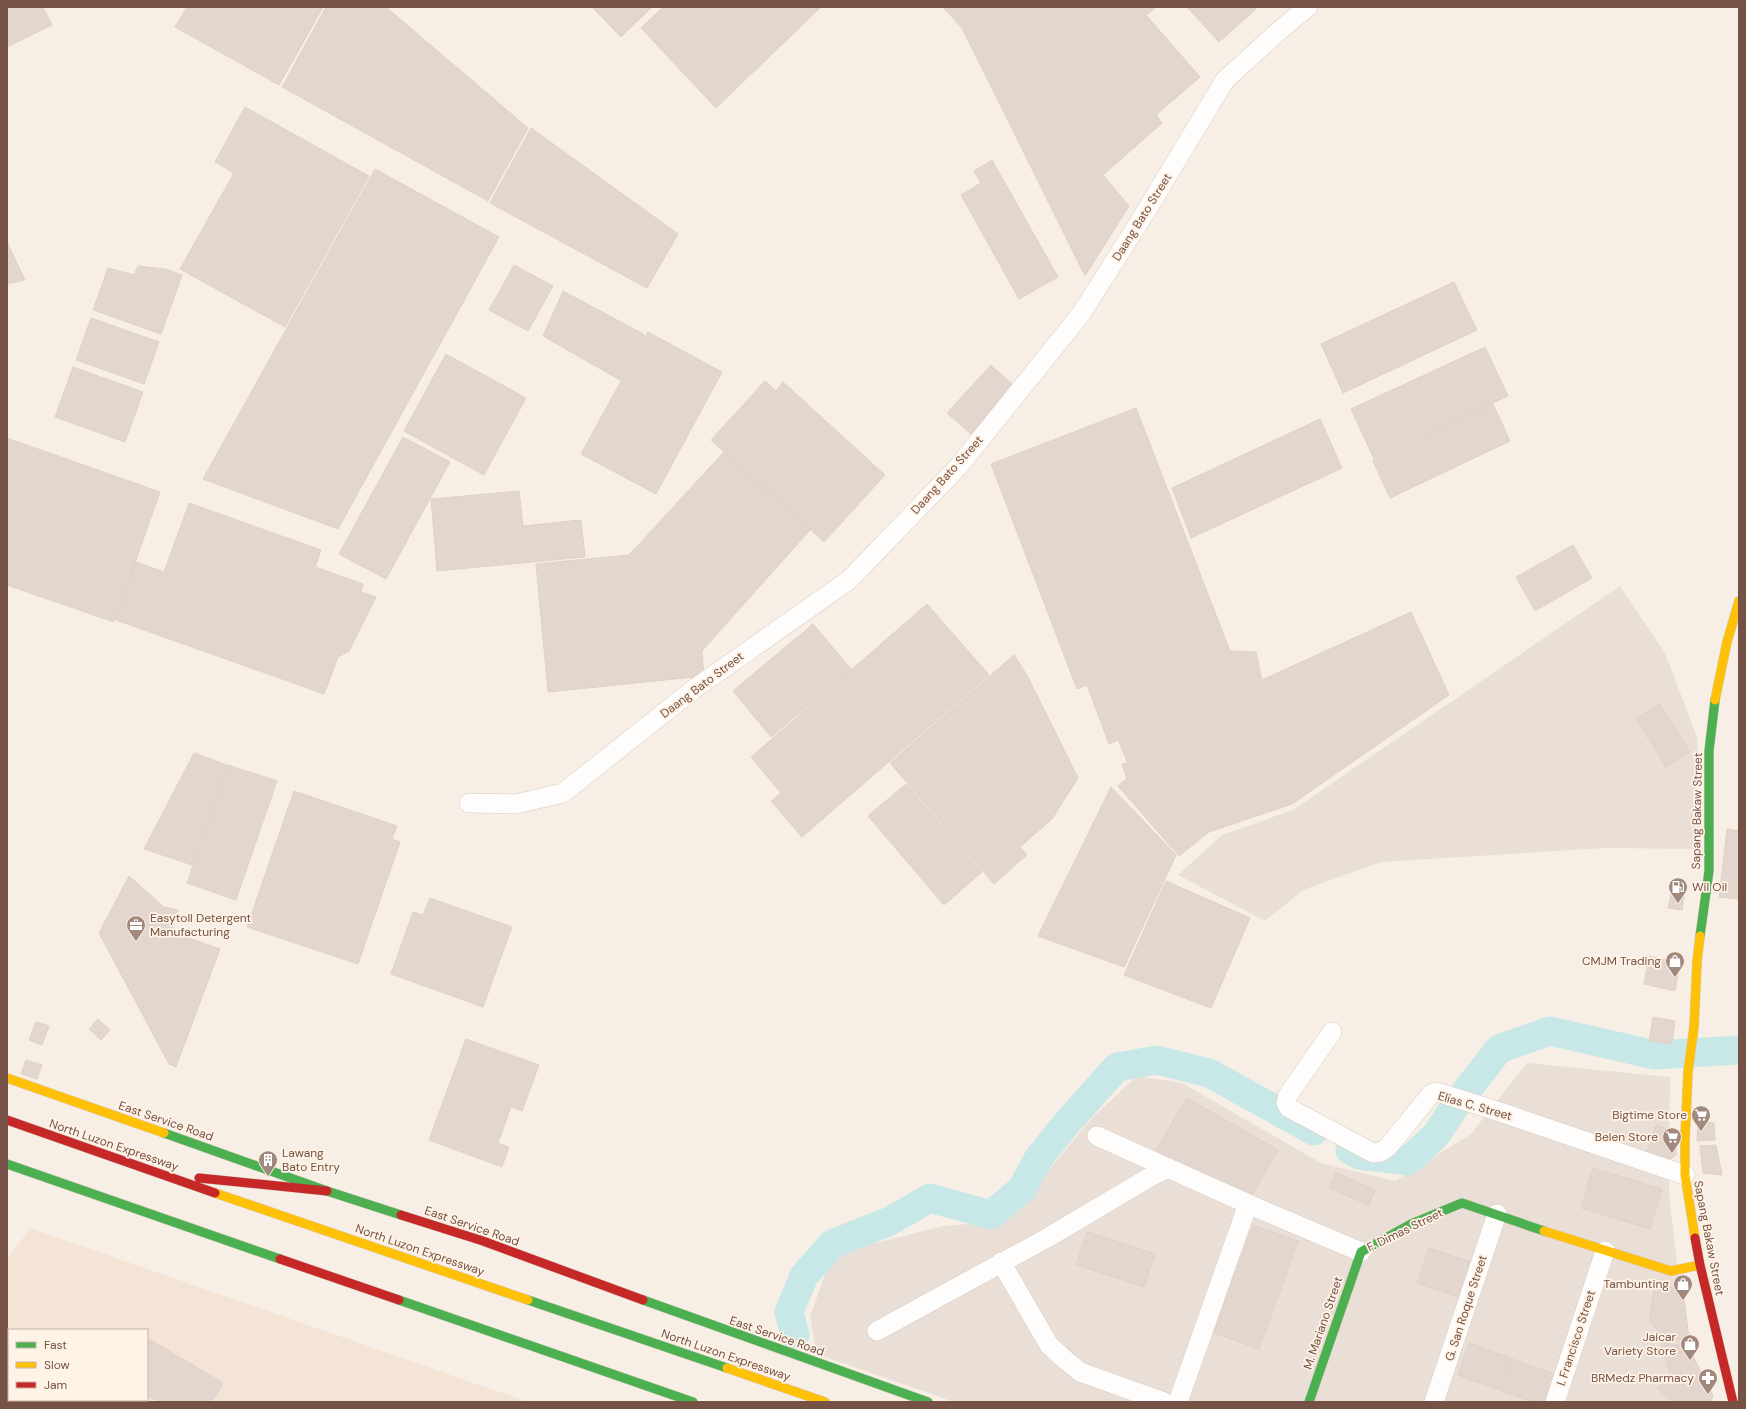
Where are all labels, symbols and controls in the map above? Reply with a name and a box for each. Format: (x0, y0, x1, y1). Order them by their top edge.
street label: Daang Bato Street (1109, 170, 1176, 264)
street label: Daang Bato Street (907, 432, 987, 518)
street label: Daang Bato Street (657, 648, 747, 722)
street label: Sapang Bakaw Street (1688, 752, 1706, 870)
fuel station icon: Wil Oil (1667, 876, 1689, 904)
place label: Wil Oil (1692, 879, 1727, 895)
place label: Easytoll Detergent Manufacturing (150, 910, 252, 940)
office icon: Easytoll Detergent Manufacturing (125, 914, 147, 942)
shop icon: CMJM Trading (1664, 950, 1686, 978)
place label: CMJM Trading (1582, 953, 1661, 969)
street label: Elias C. Street (1436, 1088, 1514, 1124)
street label: East Service Road (116, 1097, 216, 1145)
supermarket icon: Bigtime Store (1690, 1104, 1712, 1132)
place label: Bigtime Store (1612, 1107, 1687, 1123)
street label: North Luzon Expressway (47, 1115, 181, 1175)
supermarket icon: Belen Store (1661, 1126, 1683, 1154)
place label: Belen Store (1595, 1129, 1658, 1145)
place label: Lawang Bato Entry (282, 1145, 340, 1175)
building icon: Lawang Bato Entry (257, 1149, 279, 1177)
street label: Sapang Bakaw Street (1690, 1179, 1728, 1297)
street label: East Service Road (422, 1202, 522, 1250)
street label: F. Dimas Street (1364, 1205, 1446, 1255)
street label: North Luzon Expressway (353, 1220, 487, 1280)
street label: G. San Roque Street (1441, 1253, 1491, 1363)
shop icon: Tambunting (1672, 1273, 1694, 1301)
street label: M. Mariano Street (1300, 1274, 1347, 1372)
place label: Tambunting (1603, 1276, 1669, 1292)
street label: I. Francisco Street (1553, 1288, 1599, 1388)
street label: East Service Road (727, 1312, 827, 1360)
street label: North Luzon Expressway (659, 1325, 793, 1385)
legend (8, 1329, 148, 1401)
place label: Jaicar Variety Store (1604, 1329, 1677, 1359)
shop icon: Jaicar Variety Store (1679, 1333, 1701, 1361)
text: Fast (44, 1337, 67, 1353)
text: Slow (44, 1357, 70, 1373)
pharmacy icon: BRMedz Pharmacy (1697, 1367, 1719, 1395)
place label: BRMedz Pharmacy (1591, 1370, 1694, 1386)
text: Jam (44, 1377, 67, 1393)

